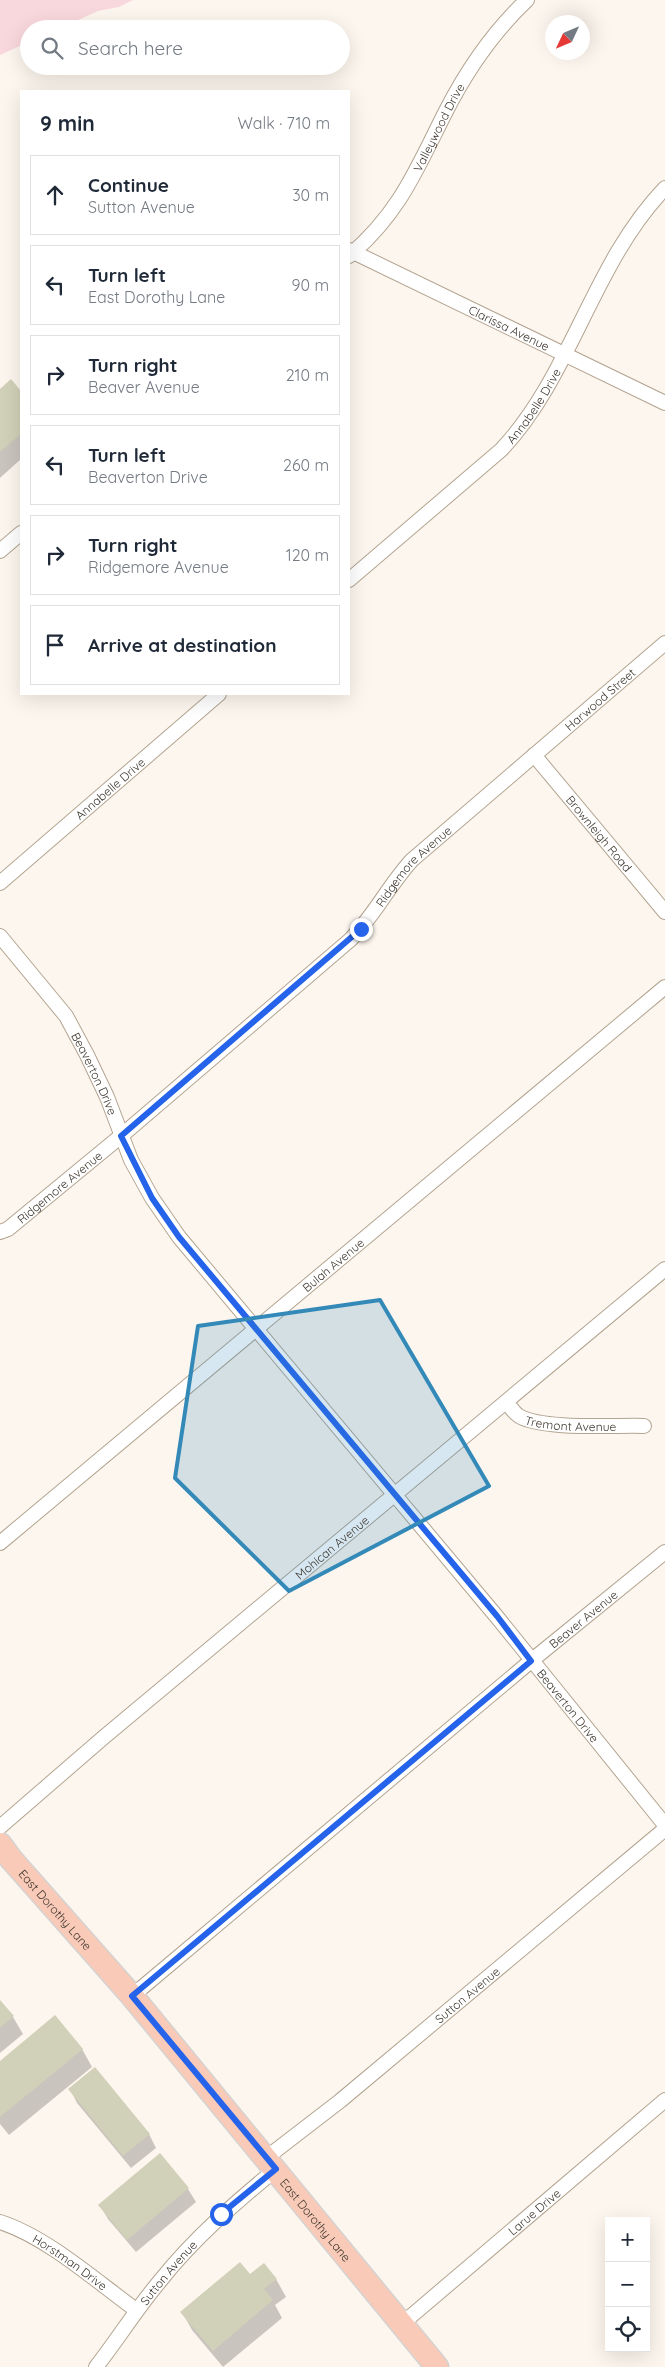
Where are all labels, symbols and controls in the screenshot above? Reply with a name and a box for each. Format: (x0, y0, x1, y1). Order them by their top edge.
north arrow (545, 15, 590, 60)
search box (20, 20, 350, 75)
icon: search (38, 34, 66, 62)
text: Search here (78, 36, 183, 60)
street label: Valleywood Drive (409, 80, 467, 174)
text: 9 min (40, 110, 95, 136)
text: Walk · 710 m (238, 113, 330, 133)
text: Continue (88, 173, 169, 197)
icon: ahead (41, 181, 69, 209)
text: 30 m (292, 185, 329, 205)
text: Sutton Avenue (88, 197, 195, 217)
text: Turn left (88, 263, 166, 287)
icon: left (41, 271, 69, 299)
text: 90 m (292, 275, 329, 295)
text: East Dorothy Lane (88, 287, 225, 307)
street label: Clarissa Avenue (466, 302, 552, 354)
text: Turn right (88, 353, 177, 377)
icon: right (41, 361, 69, 389)
text: 210 m (286, 365, 329, 385)
street label: Annabelle Drive (503, 365, 564, 446)
text: Beaver Avenue (88, 377, 200, 397)
text: Turn left (88, 443, 166, 467)
icon: left (41, 451, 69, 479)
text: 260 m (283, 455, 329, 475)
text: Beaverton Drive (88, 467, 208, 487)
text: Turn right (88, 533, 177, 557)
icon: right (41, 541, 69, 569)
text: 120 m (286, 545, 329, 565)
text: Ridgemore Avenue (88, 557, 229, 577)
icon: arrive (41, 631, 69, 659)
text: Arrive at destination (88, 633, 277, 657)
street label: Harwood Street (561, 665, 638, 733)
street label: Annabelle Drive (72, 754, 148, 822)
street label: Brownleigh Road (563, 792, 635, 875)
street label: Ridgemore Avenue (372, 822, 454, 909)
route end (350, 918, 373, 941)
street label: Beaverton Drive (69, 1029, 121, 1117)
street label: Ridgemore Avenue (14, 1147, 105, 1226)
street label: Bulah Avenue (299, 1234, 367, 1295)
street label: Tremont Avenue (523, 1412, 617, 1434)
street label: Mohican Avenue (292, 1512, 372, 1582)
street label: Beaver Avenue (546, 1586, 620, 1651)
street label: Beaverton Drive (534, 1666, 603, 1745)
street label: East Dorothy Lane (16, 1866, 95, 1953)
street label: Sutton Avenue (431, 1963, 503, 2026)
street label: East Dorothy Lane (277, 2175, 355, 2264)
street label: Larue Drive (505, 2185, 563, 2238)
route start (210, 2203, 233, 2226)
map controls (605, 2217, 650, 2352)
button: + (605, 2217, 650, 2262)
street label: Horstman Drive (30, 2231, 111, 2293)
street label: Sutton Avenue (136, 2237, 200, 2308)
button: − (605, 2262, 650, 2307)
button: locate (605, 2307, 650, 2352)

